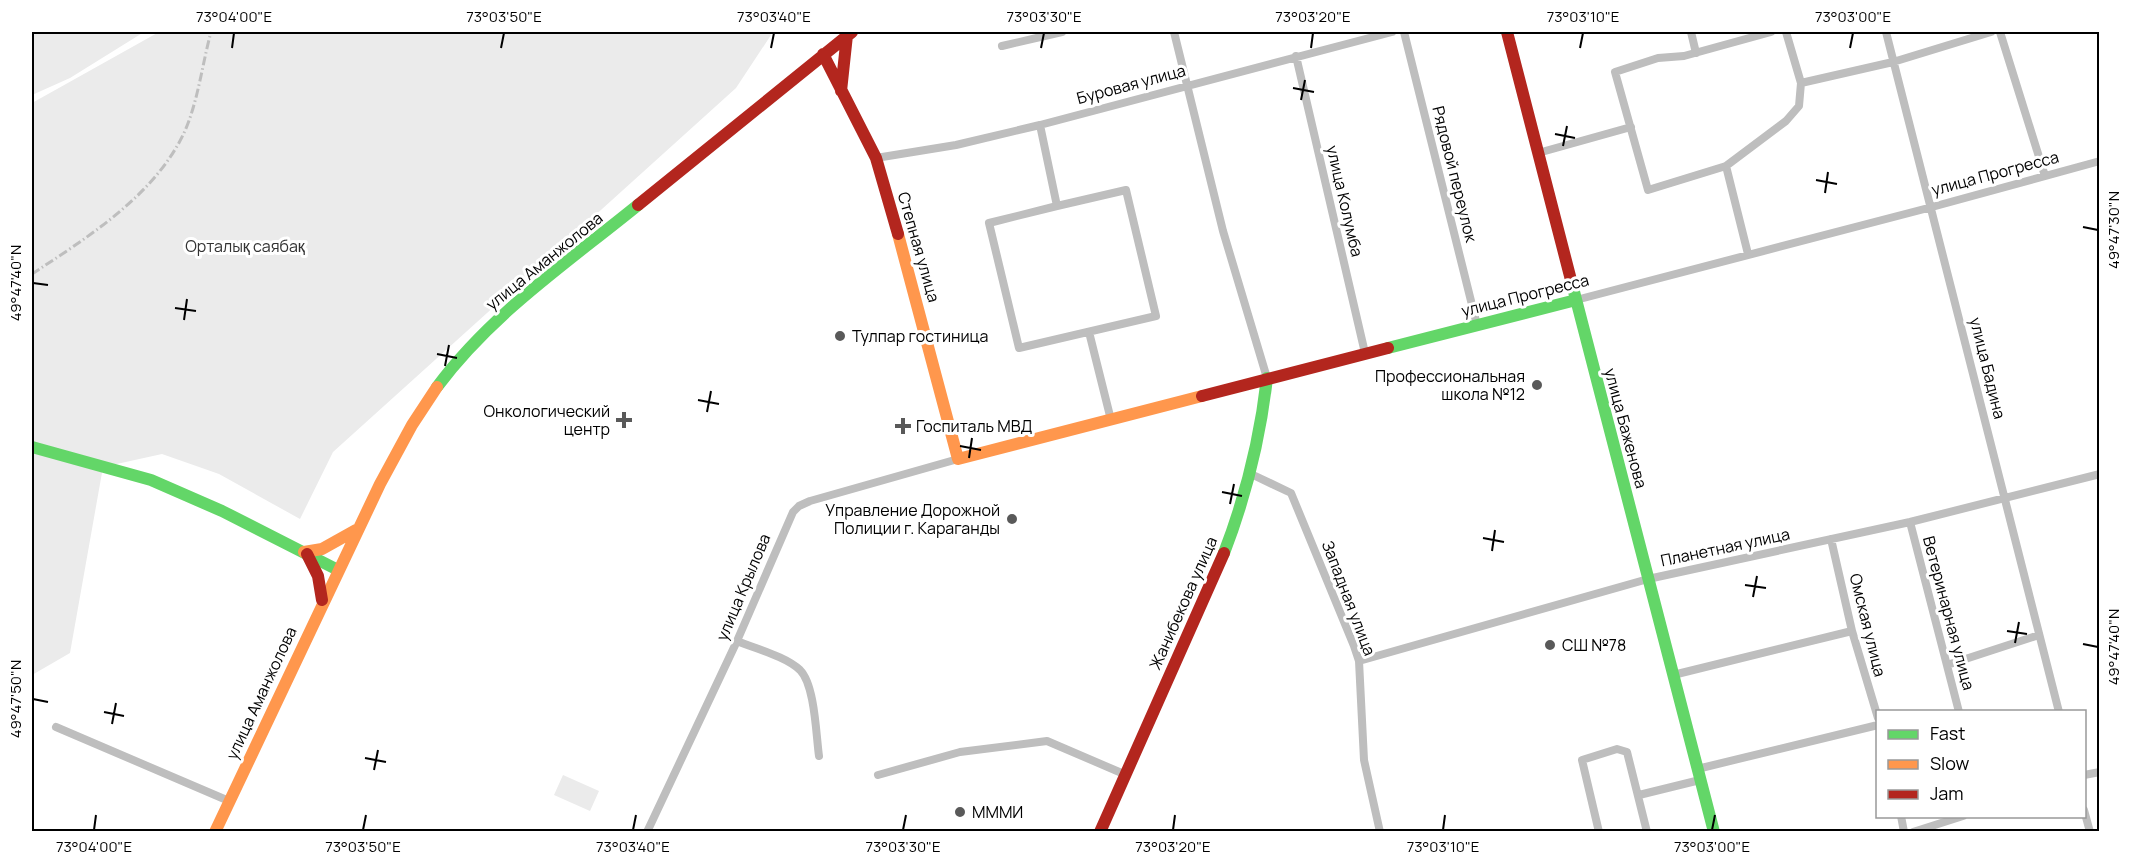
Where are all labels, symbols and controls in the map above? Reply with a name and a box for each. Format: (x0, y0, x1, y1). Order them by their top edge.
text: 73°04'00"E (196, 6, 272, 27)
text: 73°03'50"E (466, 6, 542, 27)
text: 73°03'40"E (737, 6, 811, 27)
text: 73°03'30"E (1006, 6, 1082, 27)
text: 73°03'20"E (1275, 6, 1351, 27)
text: 73°03'10"E (1547, 6, 1619, 27)
text: 73°03'00"E (1815, 6, 1891, 27)
street label: Буровая улица (1074, 59, 1188, 109)
street label: Рядовой переулок (1427, 104, 1483, 245)
street label: улица Колумба (1321, 143, 1369, 259)
street label: улица Прогресса (1929, 145, 2061, 201)
street label: Степная улица (893, 189, 945, 305)
text: 49°47'30"N (2103, 191, 2124, 269)
street label: улица Аманжолова (481, 207, 607, 315)
park label: Орталық саябақ (185, 235, 306, 257)
text: 49°47'40"N (5, 245, 26, 321)
street label: улица Прогресса (1459, 268, 1591, 322)
street label: улица Бадина (1965, 315, 2011, 421)
place label: Тулпар гостиница (852, 325, 988, 347)
marker: Тулпар гостиница (833, 329, 847, 343)
place label: Профессиональная школа №12 (1375, 365, 1525, 405)
street label: улица Баженова (1599, 365, 1653, 491)
marker: Профессиональная школа №12 (1530, 378, 1544, 392)
place label: Онкологический центр (483, 400, 610, 440)
marker: Онкологический центр (615, 411, 633, 429)
place label: Госпиталь МВД (916, 415, 1033, 437)
marker: Госпиталь МВД (894, 417, 912, 435)
place label: Управление Дорожной Полиции г. Караганды (825, 499, 1000, 539)
marker: Управление Дорожной Полиции г. Караганды (1005, 512, 1019, 526)
street label: Планетная улица (1658, 523, 1792, 571)
street label: улица Крылова (711, 530, 775, 644)
street label: Жанибекова улица (1144, 533, 1222, 673)
street label: Ветеринарная улица (1918, 534, 1980, 692)
street label: Западная улица (1317, 537, 1381, 659)
street label: Омская улица (1845, 571, 1891, 679)
text: 49°47'40"N (2103, 609, 2124, 685)
street label: улица Аманжолова (221, 623, 301, 763)
place label: СШ №78 (1562, 634, 1626, 656)
marker: СШ №78 (1543, 638, 1557, 652)
text: 49°47'50"N (5, 660, 26, 738)
legend (1876, 710, 2086, 818)
text: Fast (1930, 721, 1965, 745)
text: Slow (1930, 751, 1970, 775)
text: Jam (1930, 781, 1964, 805)
place label: МММИ (972, 801, 1023, 823)
marker: МММИ (953, 805, 967, 819)
text: 73°04'00"E (56, 836, 132, 857)
text: 73°03'50"E (325, 836, 401, 857)
text: 73°03'40"E (596, 836, 670, 857)
text: 73°03'30"E (865, 836, 941, 857)
text: 73°03'20"E (1135, 836, 1211, 857)
text: 73°03'10"E (1407, 836, 1479, 857)
text: 73°03'00"E (1674, 836, 1750, 857)

